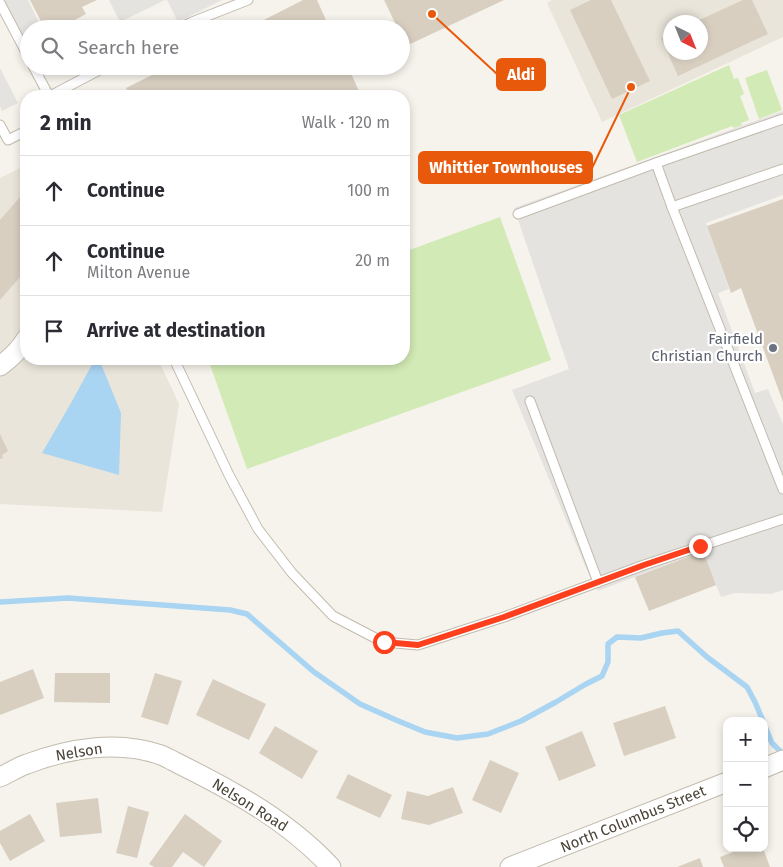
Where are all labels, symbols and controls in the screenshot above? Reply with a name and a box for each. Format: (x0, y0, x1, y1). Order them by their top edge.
north arrow (663, 15, 708, 60)
search box (20, 20, 410, 75)
icon: search (38, 34, 66, 62)
text: Search here (78, 36, 179, 59)
callout: Aldi (497, 59, 545, 90)
text: Aldi (506, 65, 535, 84)
text: 2 min (40, 110, 92, 136)
text: Walk · 120 m (302, 113, 390, 132)
callout: Whittier Townhouses (419, 152, 592, 183)
text: Whittier Townhouses (429, 158, 583, 177)
icon: ahead (40, 177, 68, 205)
text: Continue (87, 179, 165, 202)
text: 100 m (347, 181, 390, 200)
text: Continue (87, 240, 165, 263)
icon: ahead (40, 247, 68, 275)
text: 20 m (355, 251, 390, 270)
text: Milton Avenue (87, 263, 190, 282)
icon: arrive (40, 317, 68, 345)
text: Arrive at destination (87, 319, 266, 342)
place label: Fairfield Christian Church (651, 330, 763, 365)
marker: Fairfield Christian Church (767, 342, 779, 354)
route end (689, 535, 712, 558)
route start (373, 631, 396, 654)
map controls (723, 717, 768, 852)
button: + (723, 717, 768, 762)
street label: Nelson (54, 739, 104, 765)
button: − (723, 762, 768, 807)
street label: Nelson Road (209, 775, 291, 835)
street label: North Columbus Street (558, 781, 709, 856)
button: locate (723, 807, 768, 852)

